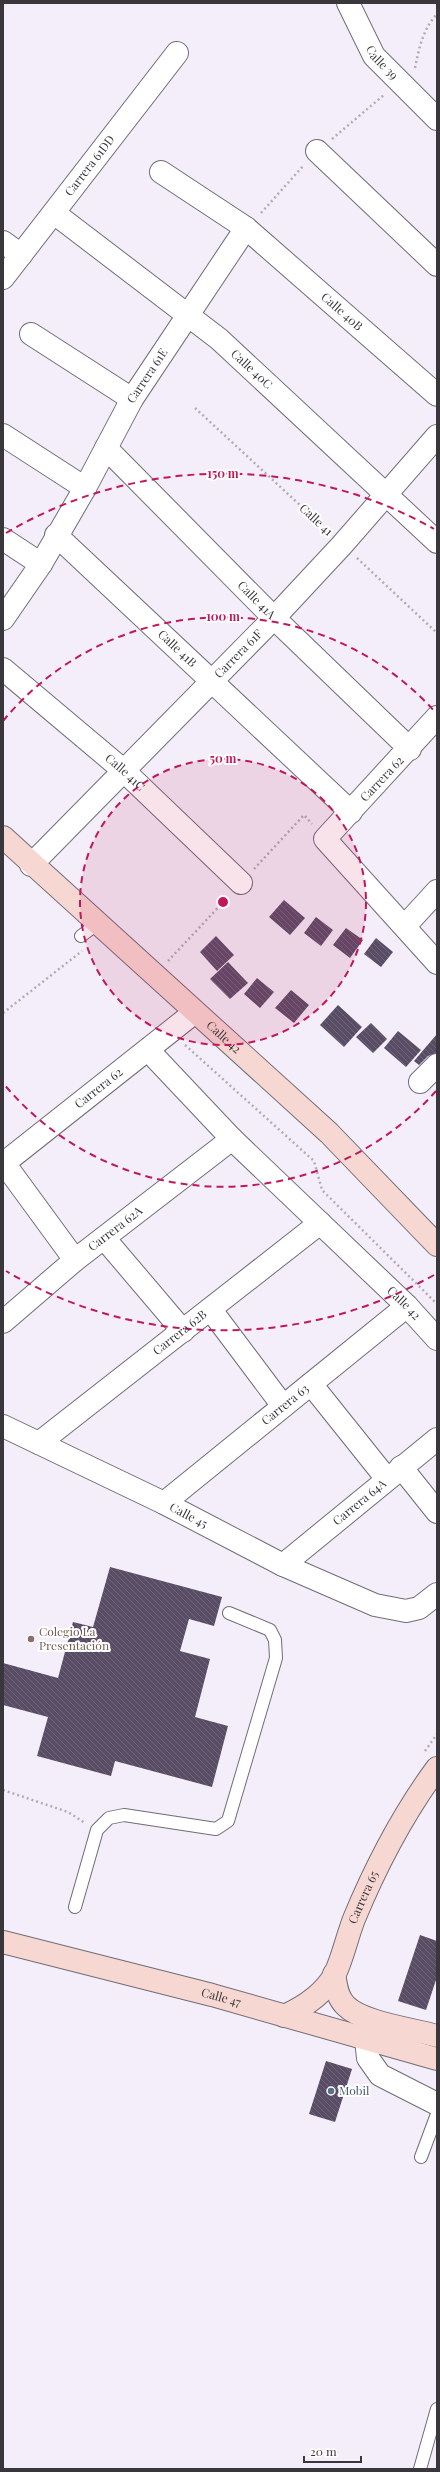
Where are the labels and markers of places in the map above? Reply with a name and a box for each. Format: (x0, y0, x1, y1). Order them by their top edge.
centre of rings (216, 895, 230, 909)
place label: Colegio La Presentación (39, 1623, 109, 1653)
marker: Colegio La Presentación (26, 1634, 36, 1644)
place label: Mobil (339, 2082, 370, 2098)
marker: Mobil (326, 2086, 336, 2096)

